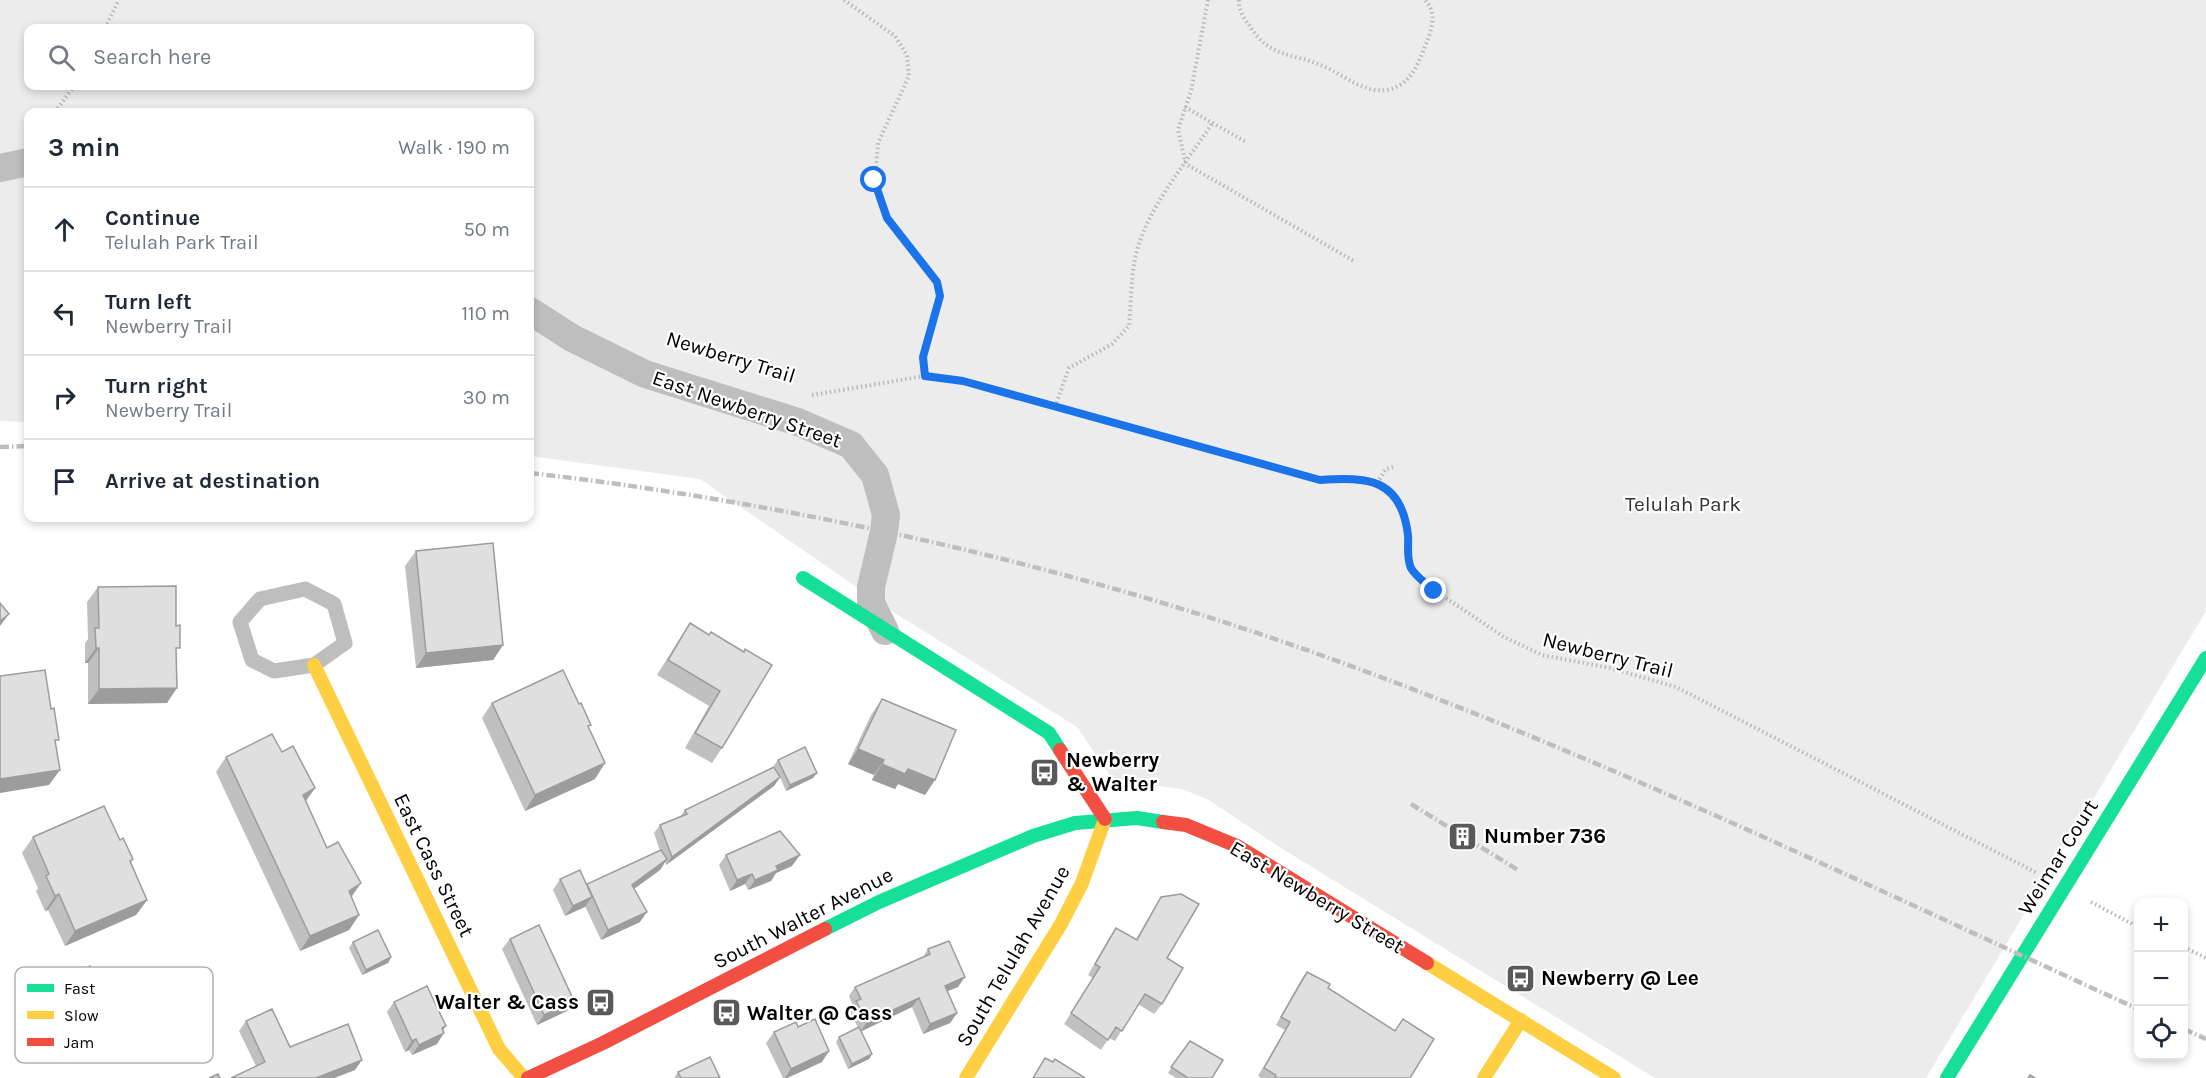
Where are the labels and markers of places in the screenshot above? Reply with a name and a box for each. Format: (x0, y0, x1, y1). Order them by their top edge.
place label: Newberry & Walter (1066, 748, 1160, 796)
bus stop icon: Newberry & Walter (1029, 756, 1061, 788)
building icon: Number 736 (1447, 820, 1479, 852)
place label: Number 736 (1484, 824, 1606, 848)
bus stop icon: Newberry @ Lee (1504, 962, 1536, 994)
place label: Newberry @ Lee (1541, 966, 1699, 990)
bus stop icon: Walter & Cass (584, 986, 616, 1018)
place label: Walter & Cass (435, 990, 579, 1014)
bus stop icon: Walter @ Cass (710, 997, 742, 1029)
place label: Walter @ Cass (747, 1001, 892, 1025)

